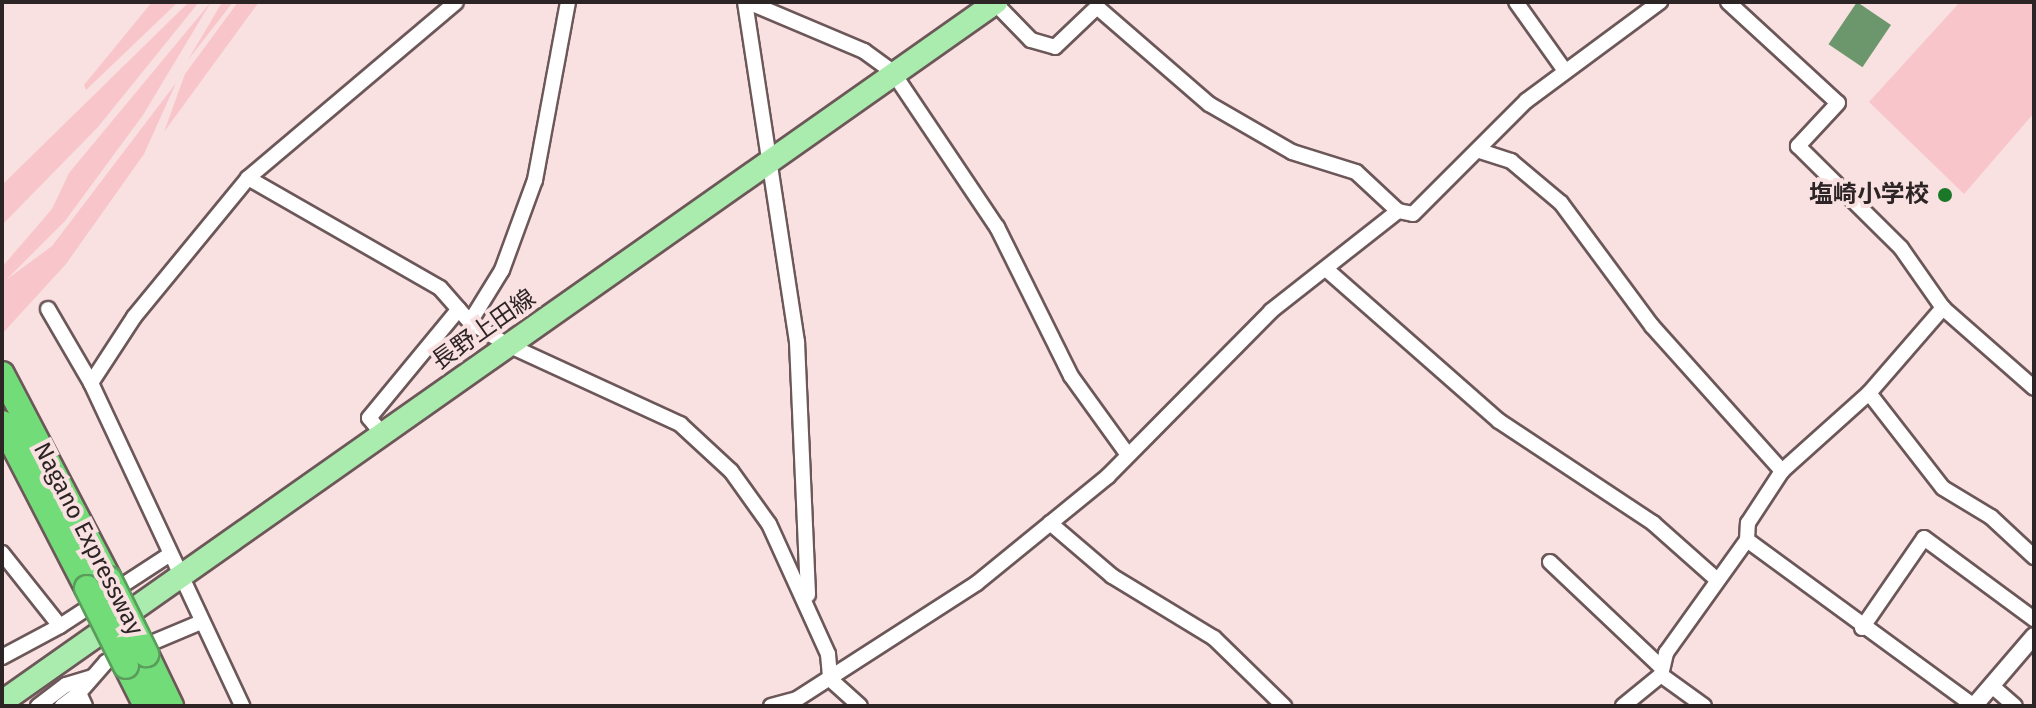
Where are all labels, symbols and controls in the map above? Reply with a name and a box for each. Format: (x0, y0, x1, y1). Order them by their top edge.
place label: 塩崎小学校 (1809, 181, 1929, 209)
marker: 塩崎小学校 (1936, 186, 1954, 204)
street label: 長野上田線 (427, 284, 541, 376)
street label: Nagano Expressway (27, 438, 149, 640)

